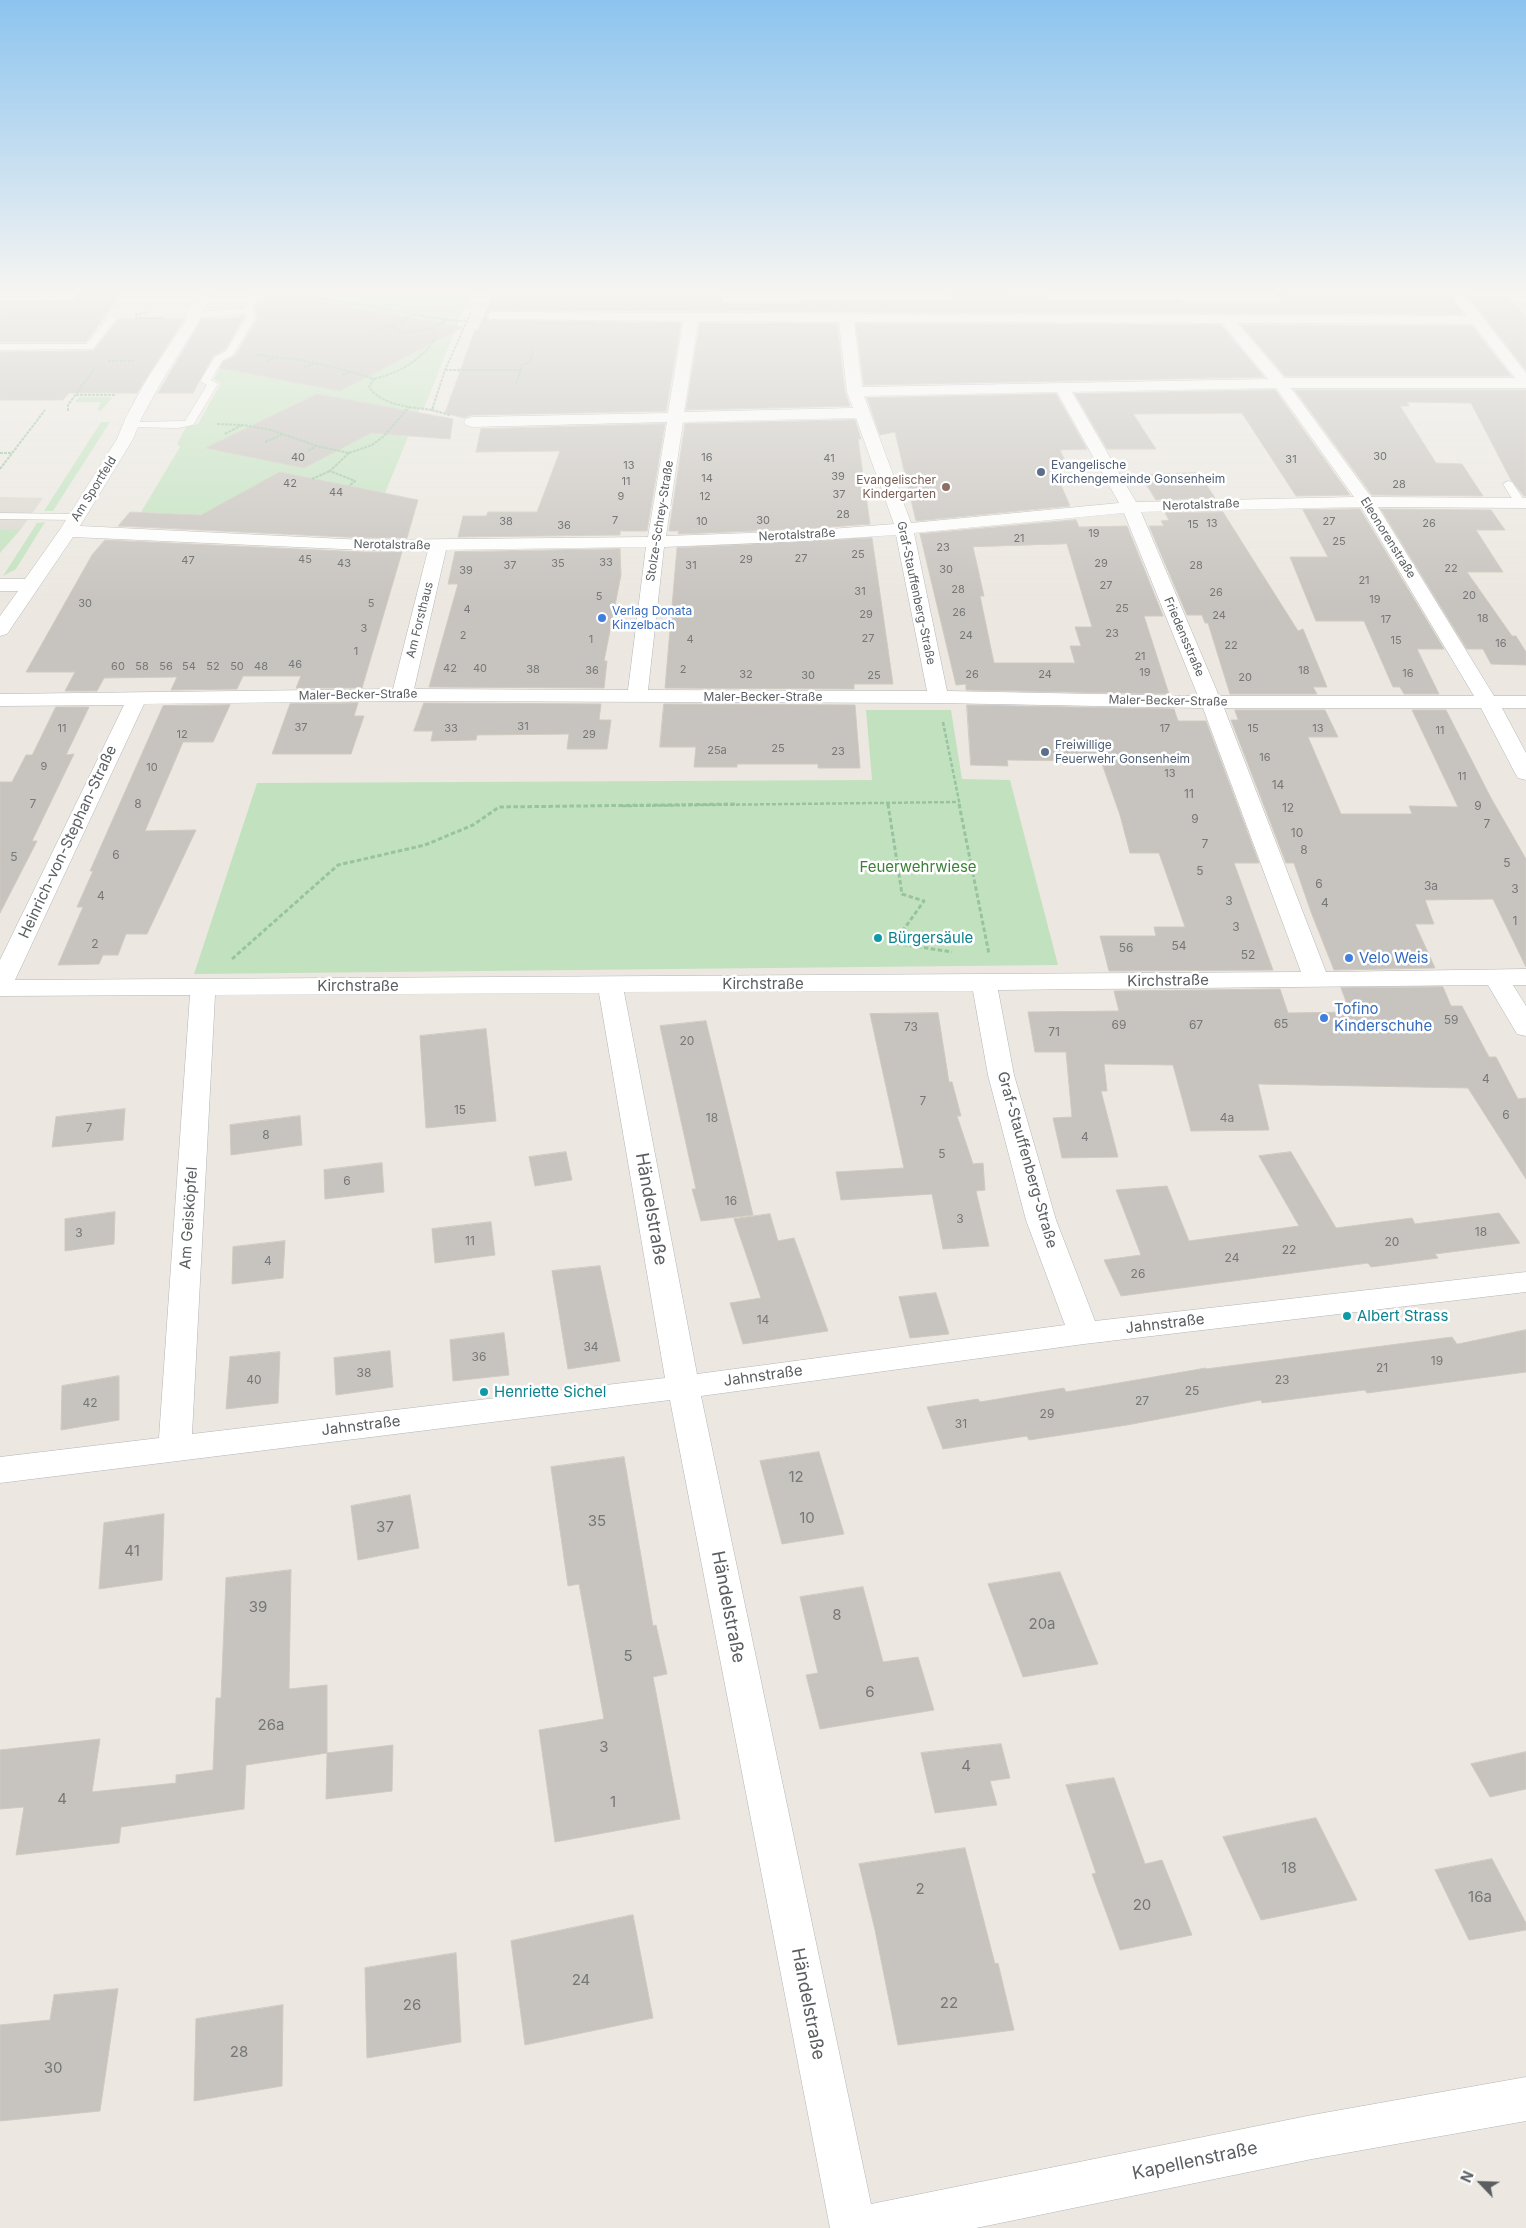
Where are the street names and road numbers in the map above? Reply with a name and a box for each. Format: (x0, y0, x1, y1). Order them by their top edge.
street label: Am Sportfeld (68, 454, 120, 524)
street label: Stolze-Schrey-Straße (643, 459, 677, 583)
street label: Eleonorenstraße (1357, 495, 1419, 581)
street label: Nerotalstraße (1162, 496, 1240, 514)
street label: Graf-Stauffenberg-Straße (894, 520, 938, 666)
street label: Nerotalstraße (758, 526, 836, 544)
street label: Nerotalstraße (353, 537, 431, 553)
street label: Am Forsthaus (404, 580, 436, 660)
street label: Friedensstraße (1161, 595, 1207, 679)
street label: Maler-Becker-Straße (298, 687, 418, 703)
street label: Maler-Becker-Straße (704, 690, 822, 704)
street label: Maler-Becker-Straße (1108, 693, 1228, 709)
street label: Heinrich-von-Stephan-Straße (15, 743, 121, 941)
street label: Kirchstraße (1127, 971, 1209, 991)
street label: Kirchstraße (722, 975, 804, 993)
street label: Kirchstraße (317, 977, 399, 995)
street label: Graf-Stauffenberg-Straße (993, 1070, 1061, 1250)
street label: Händelstraße (630, 1151, 672, 1267)
street label: Am Geisköpfel (176, 1166, 202, 1270)
street label: Jahnstraße (1124, 1310, 1206, 1338)
street label: Jahnstraße (722, 1362, 804, 1390)
street label: Jahnstraße (320, 1412, 402, 1440)
street label: Händelstraße (707, 1549, 749, 1665)
street label: Händelstraße (787, 1946, 829, 2062)
street label: Kapellenstraße (1130, 2137, 1260, 2185)

